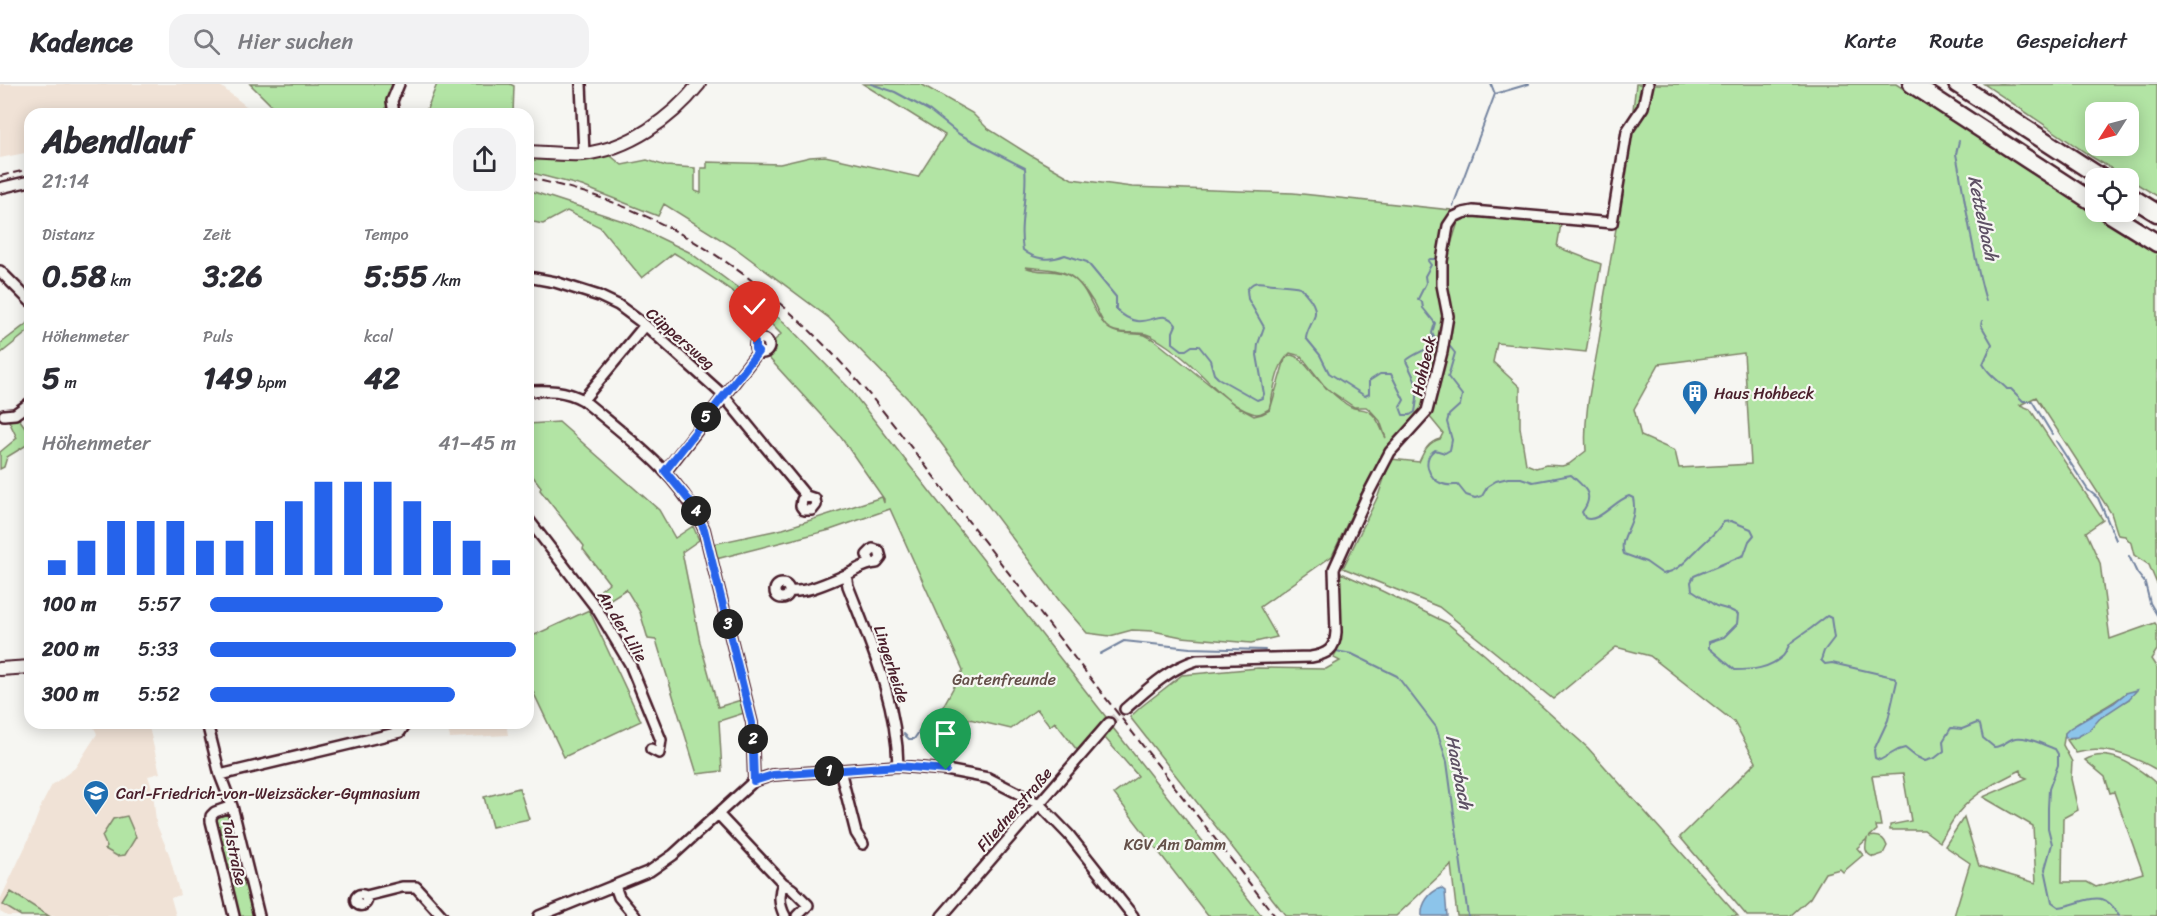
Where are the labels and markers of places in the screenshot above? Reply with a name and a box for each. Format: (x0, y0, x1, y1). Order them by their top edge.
pin (729, 281, 780, 343)
building icon: Haus Hohbeck (1680, 378, 1710, 416)
place label: Haus Hohbeck (1714, 379, 1815, 408)
pin: 5 (691, 402, 721, 432)
pin: 4 (681, 496, 711, 526)
pin: 3 (713, 609, 743, 639)
pin (920, 708, 971, 770)
pin: 2 (738, 724, 768, 754)
pin: 1 (814, 756, 844, 786)
school or university icon: Carl-Friedrich-von-Weizsäcker-Gymnasium (81, 778, 111, 816)
place label: Carl-Friedrich-von-Weizsäcker-Gymnasium (116, 779, 420, 808)

